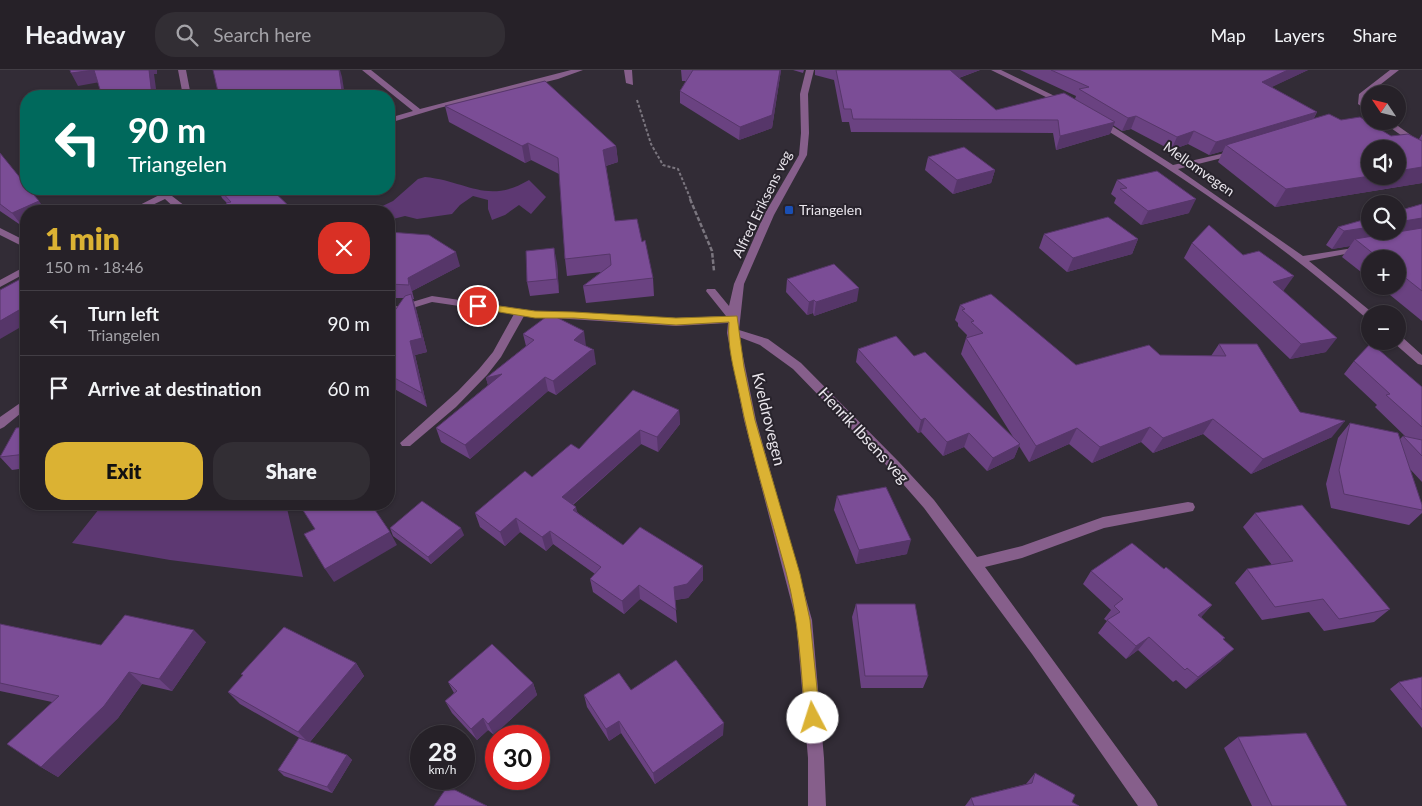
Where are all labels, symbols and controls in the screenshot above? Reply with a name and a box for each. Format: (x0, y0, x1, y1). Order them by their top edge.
search box (155, 12, 505, 57)
text: Headway (25, 20, 125, 49)
icon: search (173, 21, 201, 49)
text: Search here (213, 23, 311, 46)
text: Map (1210, 24, 1246, 46)
text: Layers (1274, 24, 1325, 46)
text: Share (1353, 24, 1397, 46)
north arrow (1361, 85, 1406, 130)
map controls (1361, 85, 1406, 350)
text: 90 m (128, 108, 206, 150)
icon: left (45, 110, 110, 175)
street label: Mellomvegen (1160, 138, 1238, 199)
button: sound (1361, 140, 1406, 185)
street label: Alfred Eriksens veg (728, 147, 795, 260)
text: Triangelen (128, 150, 227, 177)
button: search (1361, 195, 1406, 240)
place label: Triangelen (799, 201, 862, 218)
marker: Triangelen (783, 204, 795, 216)
text: 1 min (45, 220, 120, 256)
button: close (318, 222, 370, 274)
button: + (1361, 250, 1406, 295)
text: 150 m · 18:46 (45, 257, 144, 276)
pin (457, 285, 499, 327)
icon: arrive (464, 292, 492, 320)
text: Turn left (88, 302, 159, 325)
button: − (1361, 305, 1406, 350)
icon: left (45, 309, 73, 337)
text: 90 m (327, 312, 370, 335)
text: Triangelen (88, 325, 160, 344)
street label: Kveldrovegen (749, 370, 790, 467)
icon: arrive (45, 374, 73, 402)
text: Arrive at destination (88, 377, 261, 400)
text: 60 m (327, 377, 370, 400)
street label: Henrik Ibsens veg (815, 383, 914, 487)
button: Exit (45, 442, 203, 500)
button: Share (213, 442, 370, 500)
position arrow (786, 691, 838, 743)
speed limit sign: 30 (485, 725, 550, 790)
text: 28 (428, 736, 457, 766)
text: km/h (428, 762, 457, 777)

